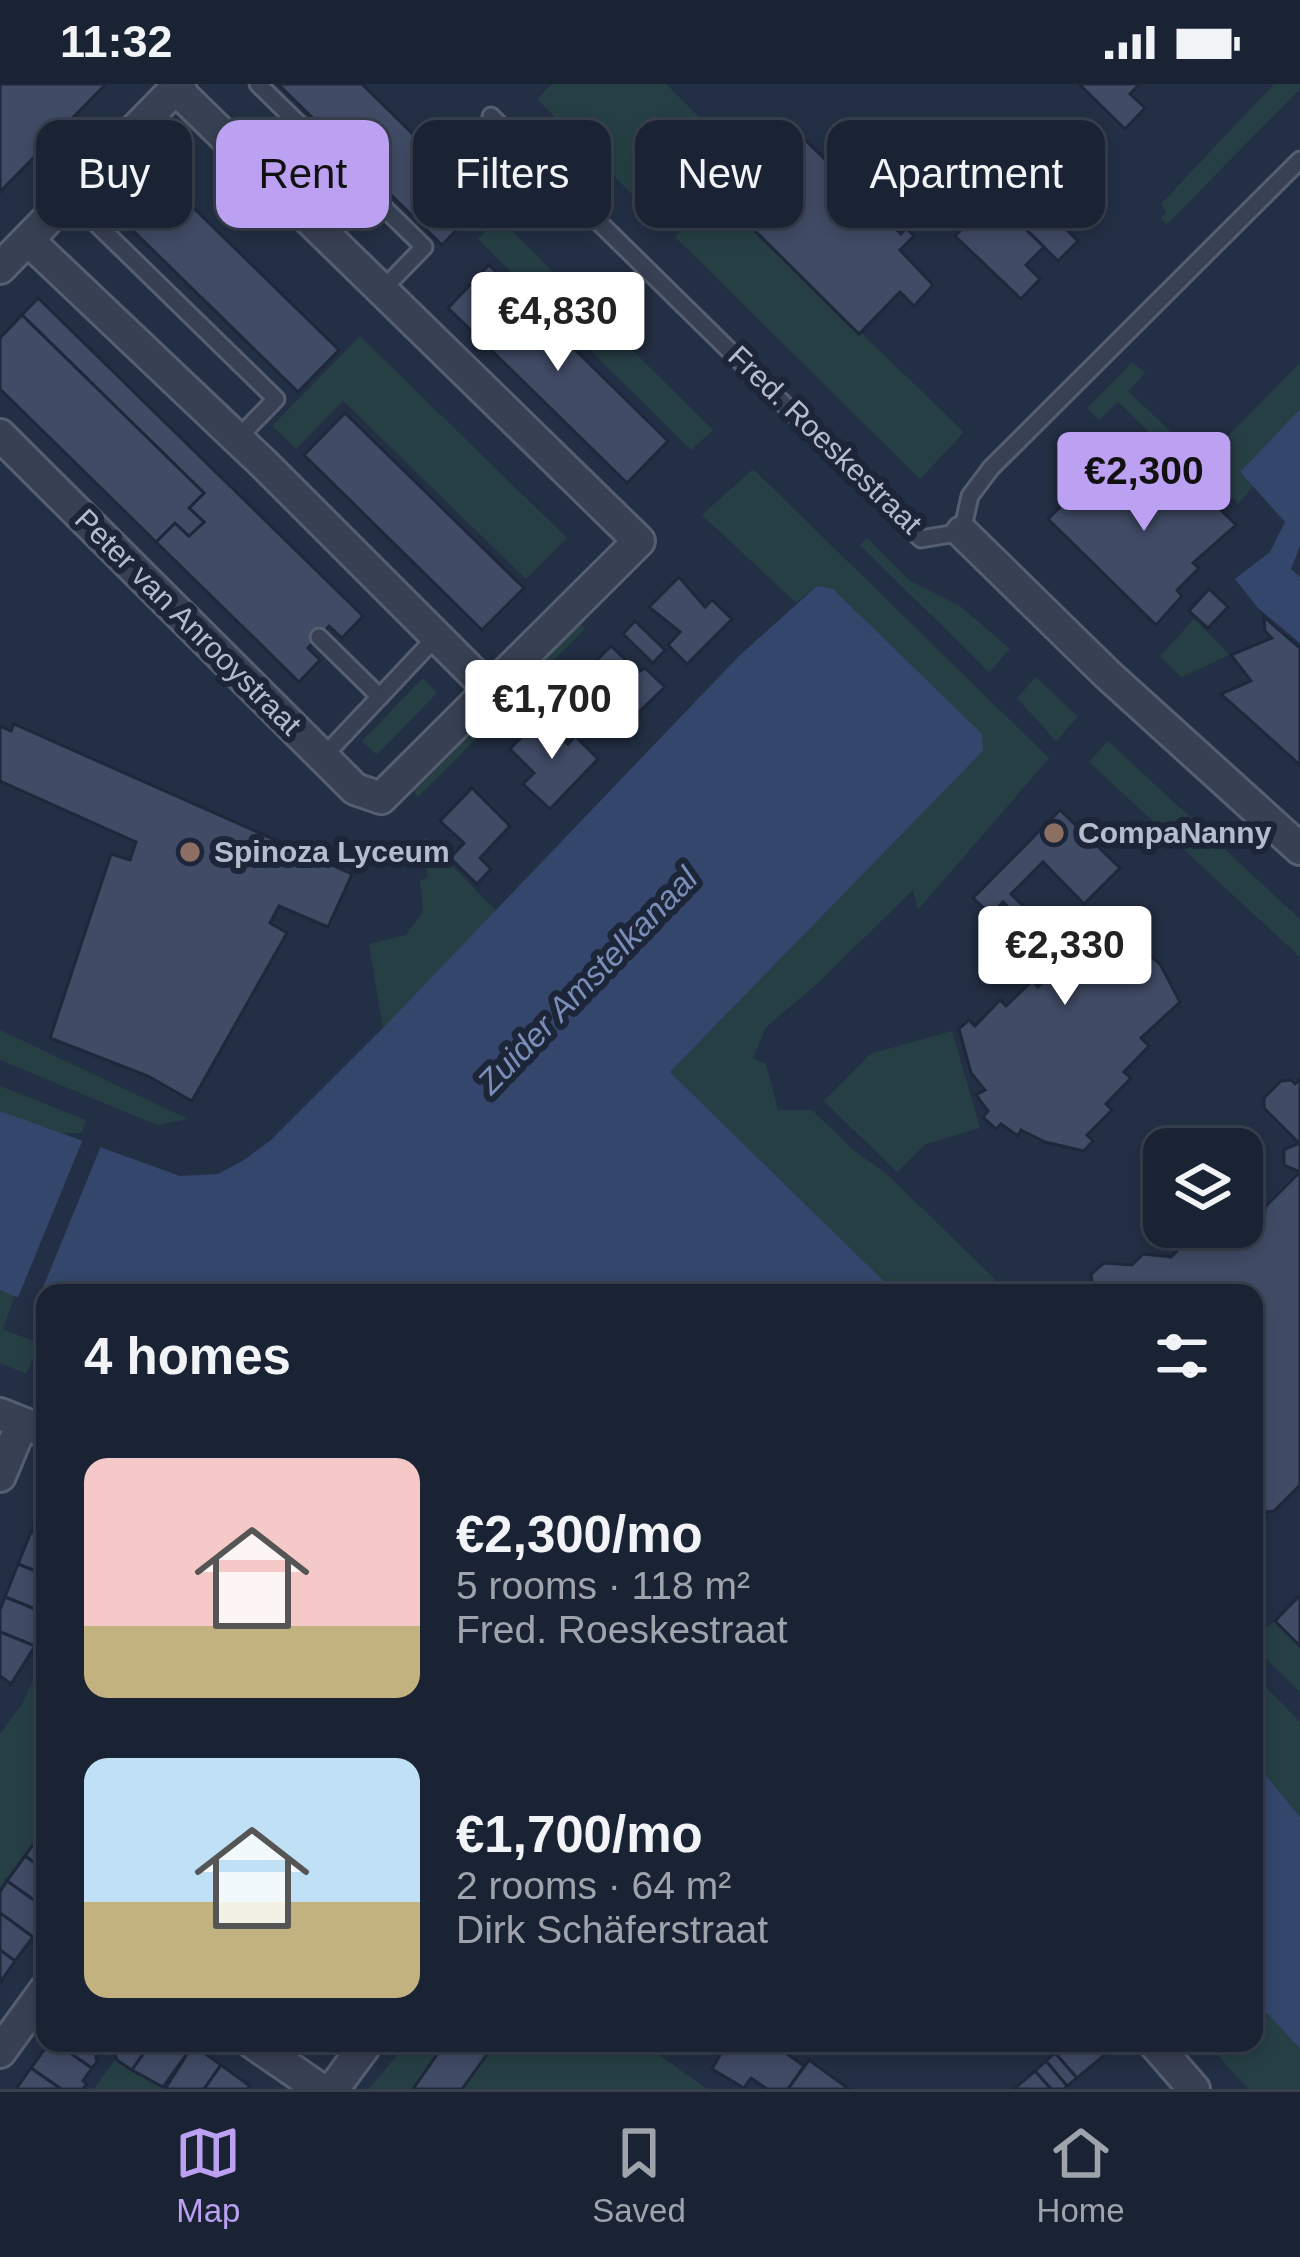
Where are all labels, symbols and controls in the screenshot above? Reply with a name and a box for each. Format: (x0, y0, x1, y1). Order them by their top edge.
text: 11:32 (60, 16, 173, 67)
chip: Buy (36, 120, 192, 228)
chip: Rent (216, 120, 389, 228)
chip: Filters (413, 120, 611, 228)
chip: New (635, 120, 803, 228)
chip: Apartment (827, 120, 1105, 228)
pin: €4,830 (460, 272, 656, 374)
text: €4,830 (498, 289, 618, 332)
street label: Fred. Roeskestraat (722, 339, 929, 541)
pin: €2,300 (1046, 432, 1242, 534)
text: €2,300 (1084, 449, 1204, 492)
street label: Peter van Anrooystraat (69, 502, 308, 742)
pin: €1,700 (454, 660, 650, 762)
text: €1,700 (492, 677, 612, 720)
place label: CompaNanny (1078, 816, 1272, 849)
marker: CompaNanny (1041, 820, 1067, 846)
place label: Spinoza Lyceum (214, 835, 450, 868)
marker: Spinoza Lyceum (177, 839, 203, 865)
water label: Zuider Amstelkanaal (469, 859, 706, 1102)
pin: €2,330 (967, 906, 1163, 1008)
text: €2,330 (1005, 923, 1125, 966)
map controls (1143, 1128, 1263, 1248)
button: layers (1143, 1128, 1263, 1248)
icon: filters (1149, 1323, 1215, 1389)
text: 4 homes (84, 1328, 291, 1385)
icon: home (180, 1506, 324, 1650)
text: €2,300/mo (456, 1506, 703, 1563)
text: 5 rooms · 118 m² (456, 1564, 750, 1607)
text: Fred. Roeskestraat (456, 1608, 788, 1651)
icon: home (180, 1806, 324, 1950)
text: €1,700/mo (456, 1806, 703, 1863)
text: 2 rooms · 64 m² (456, 1864, 731, 1907)
text: Dirk Schäferstraat (456, 1908, 768, 1951)
tab: Map (175, 2120, 241, 2230)
tab: Saved (592, 2120, 686, 2230)
tab: Home (1037, 2120, 1125, 2230)

